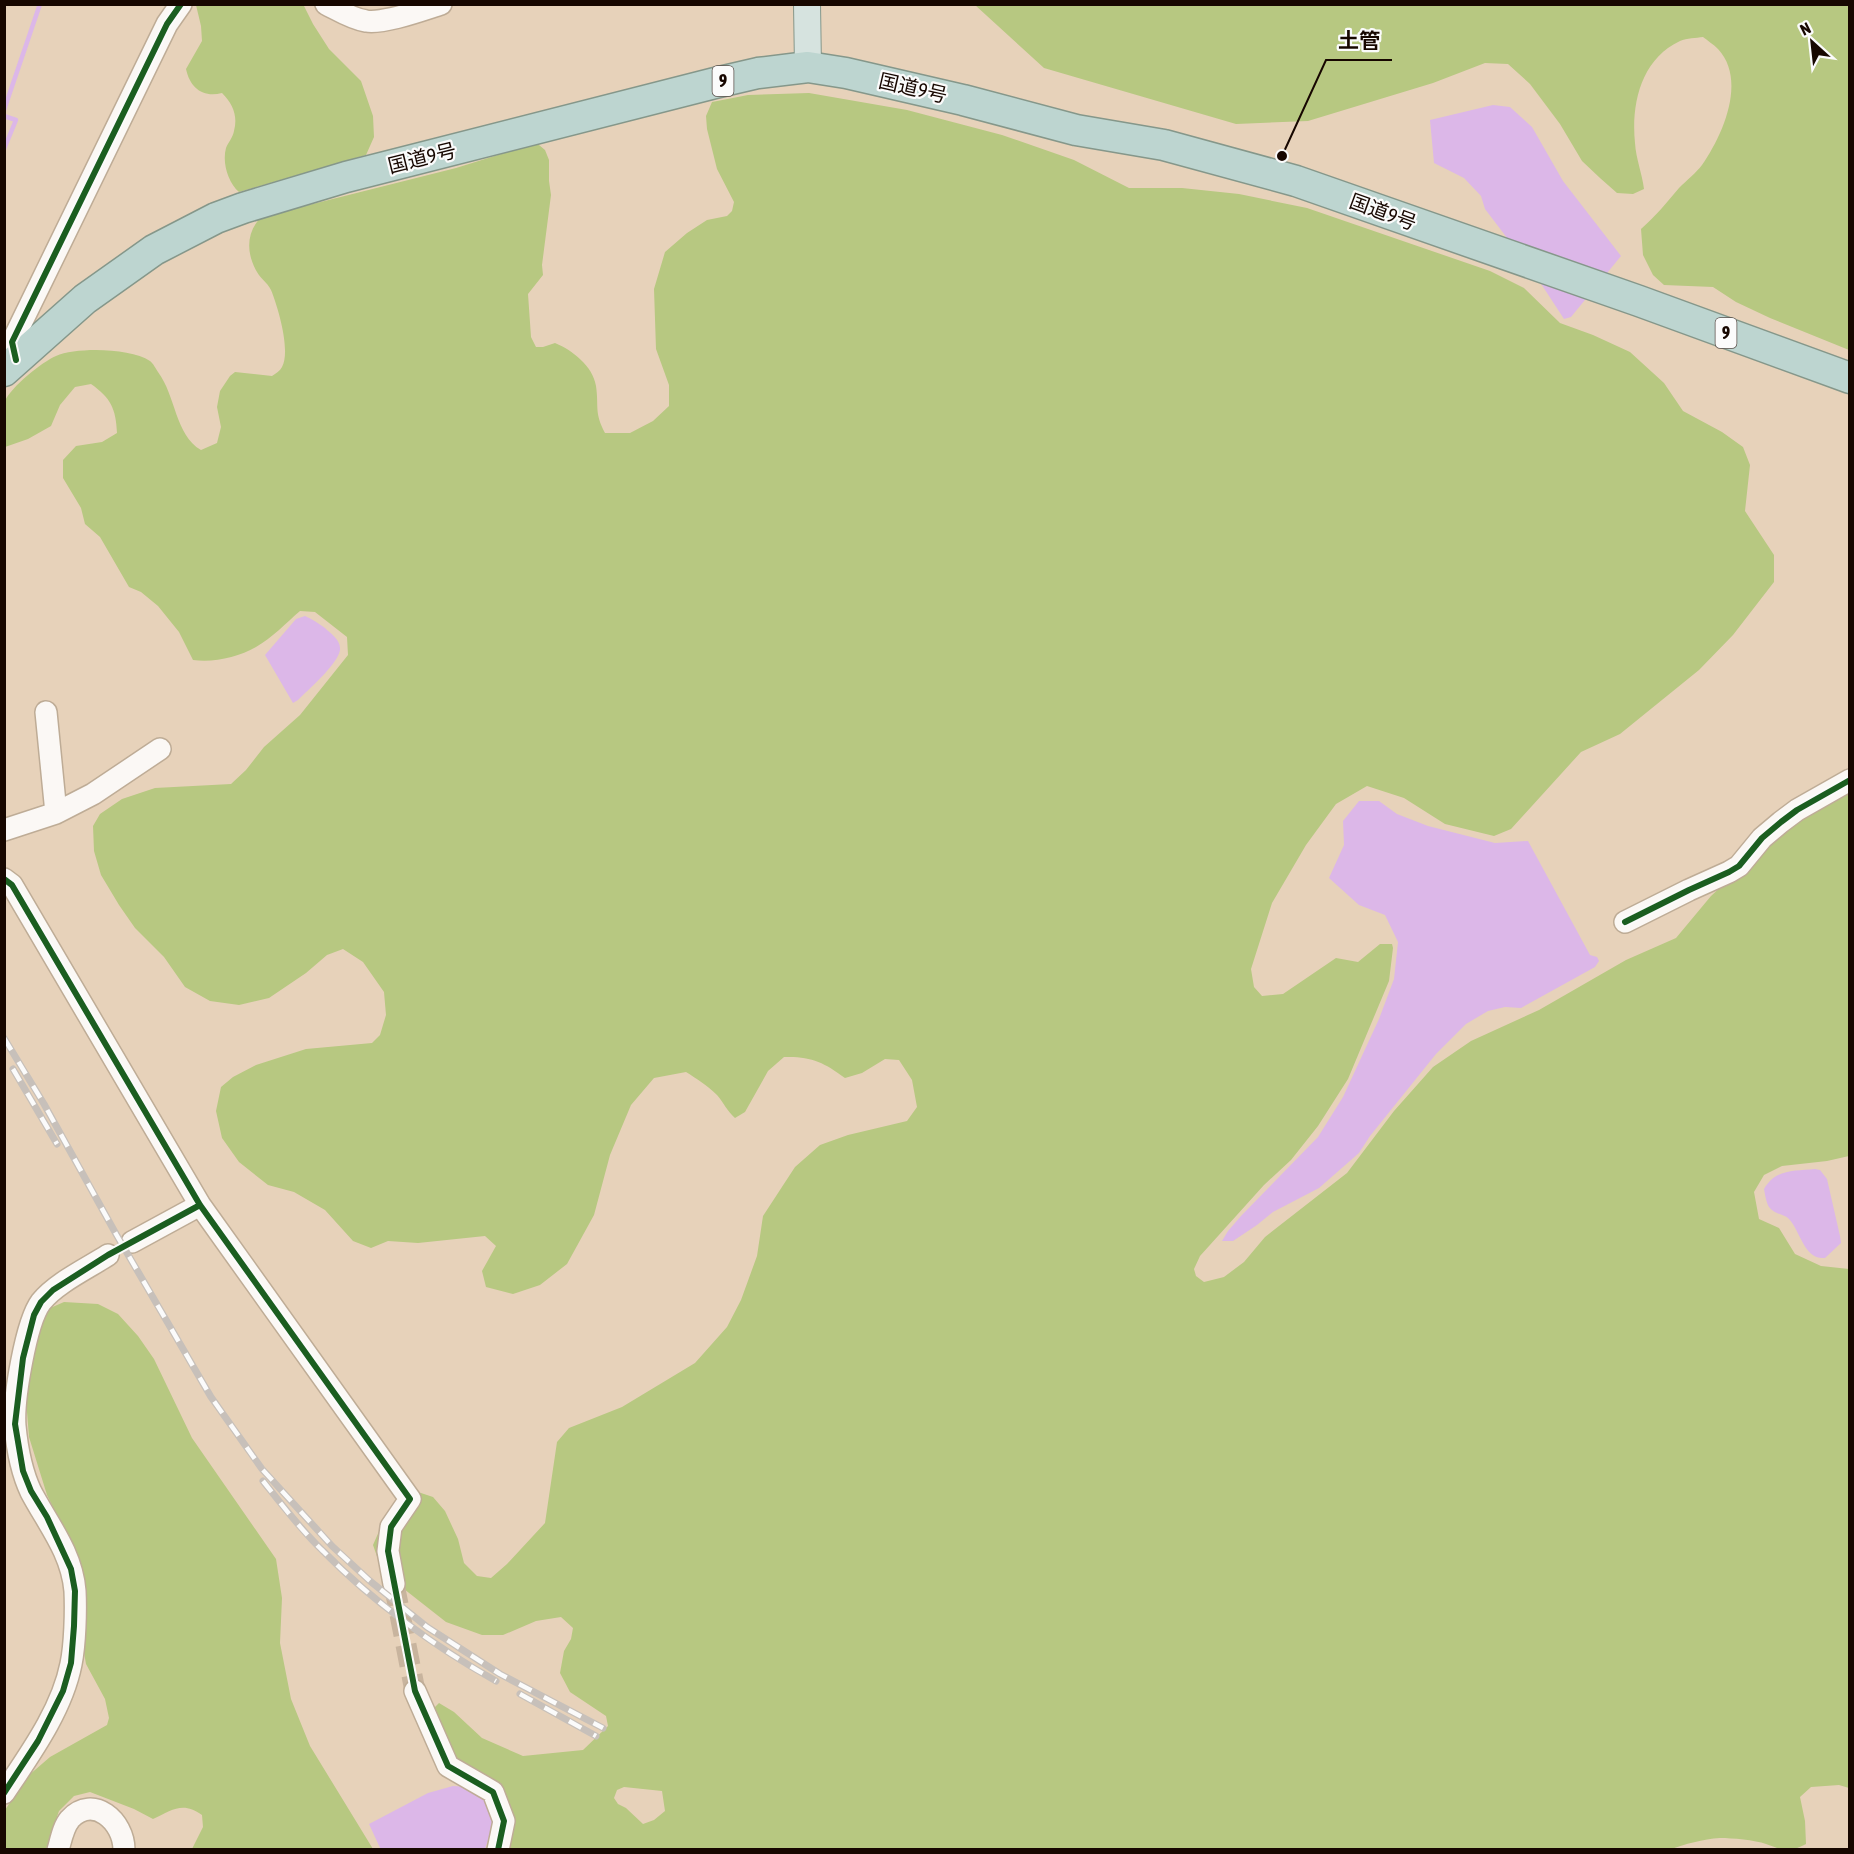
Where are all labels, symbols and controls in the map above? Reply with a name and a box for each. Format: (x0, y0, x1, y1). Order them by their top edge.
north arrow (1782, 12, 1842, 72)
text: N (1797, 18, 1813, 39)
callout: 土管 (1326, 21, 1392, 60)
text: 土管 (1338, 28, 1380, 52)
road number: 9 (712, 66, 734, 96)
street label: 国道9号 (877, 69, 950, 107)
street label: 国道9号 (385, 138, 458, 177)
street label: 国道9号 (1347, 189, 1420, 234)
road number: 9 (1716, 318, 1736, 348)

